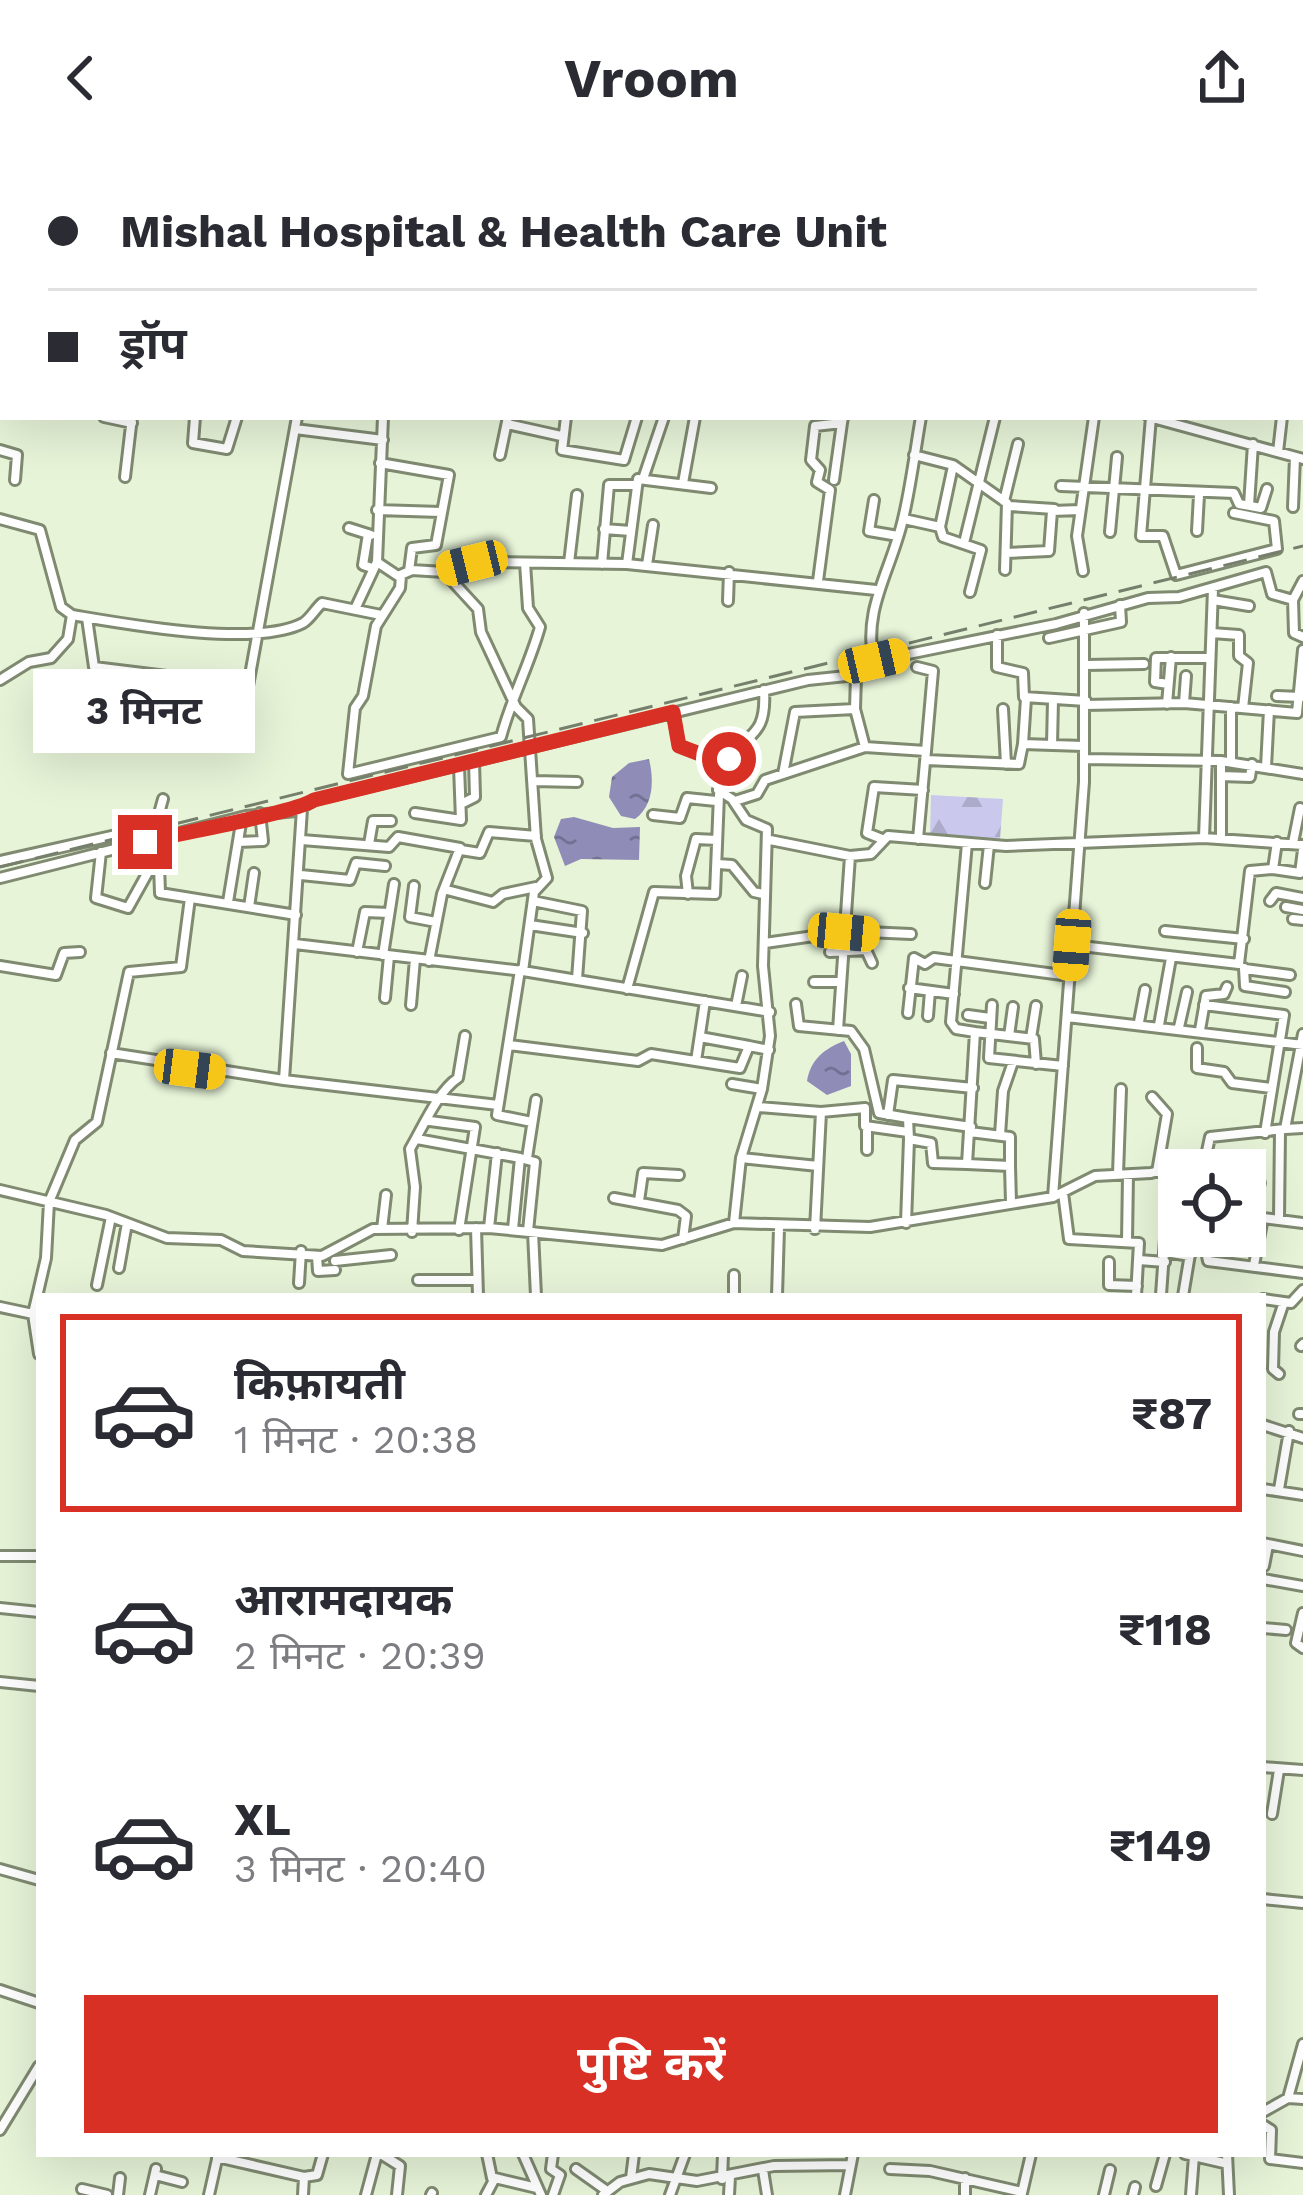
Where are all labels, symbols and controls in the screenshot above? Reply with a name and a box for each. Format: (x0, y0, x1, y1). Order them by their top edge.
icon: back (48, 45, 114, 111)
icon: share (1189, 45, 1255, 111)
text: Vroom (564, 47, 739, 110)
text: Mishal Hospital & Health Care Unit (120, 205, 887, 258)
text: ड्रॉप (120, 317, 187, 370)
car (433, 537, 511, 589)
car (835, 635, 913, 687)
callout: 3 मिनट (34, 668, 256, 752)
text: 3 मिनट (86, 688, 202, 733)
route start (702, 732, 756, 786)
route end (118, 815, 172, 869)
car (1052, 908, 1092, 982)
car (807, 911, 881, 953)
car (152, 1047, 228, 1091)
map controls (1158, 1149, 1266, 1257)
button: locate (1158, 1149, 1266, 1257)
text: किफ़ायती (234, 1357, 405, 1410)
icon: car (90, 1359, 198, 1467)
text: ₹87 (1131, 1387, 1212, 1440)
text: 1 मिनट · 20:38 (234, 1417, 478, 1462)
text: आरामदायक (234, 1573, 452, 1626)
icon: car (90, 1575, 198, 1683)
text: ₹118 (1118, 1603, 1212, 1656)
text: 2 मिनट · 20:39 (234, 1633, 486, 1678)
icon: car (90, 1791, 198, 1899)
text: XL (234, 1793, 291, 1846)
text: ₹149 (1109, 1819, 1212, 1872)
text: 3 मिनट · 20:40 (234, 1846, 487, 1891)
button: पुष्टि करें (84, 1995, 1218, 2133)

